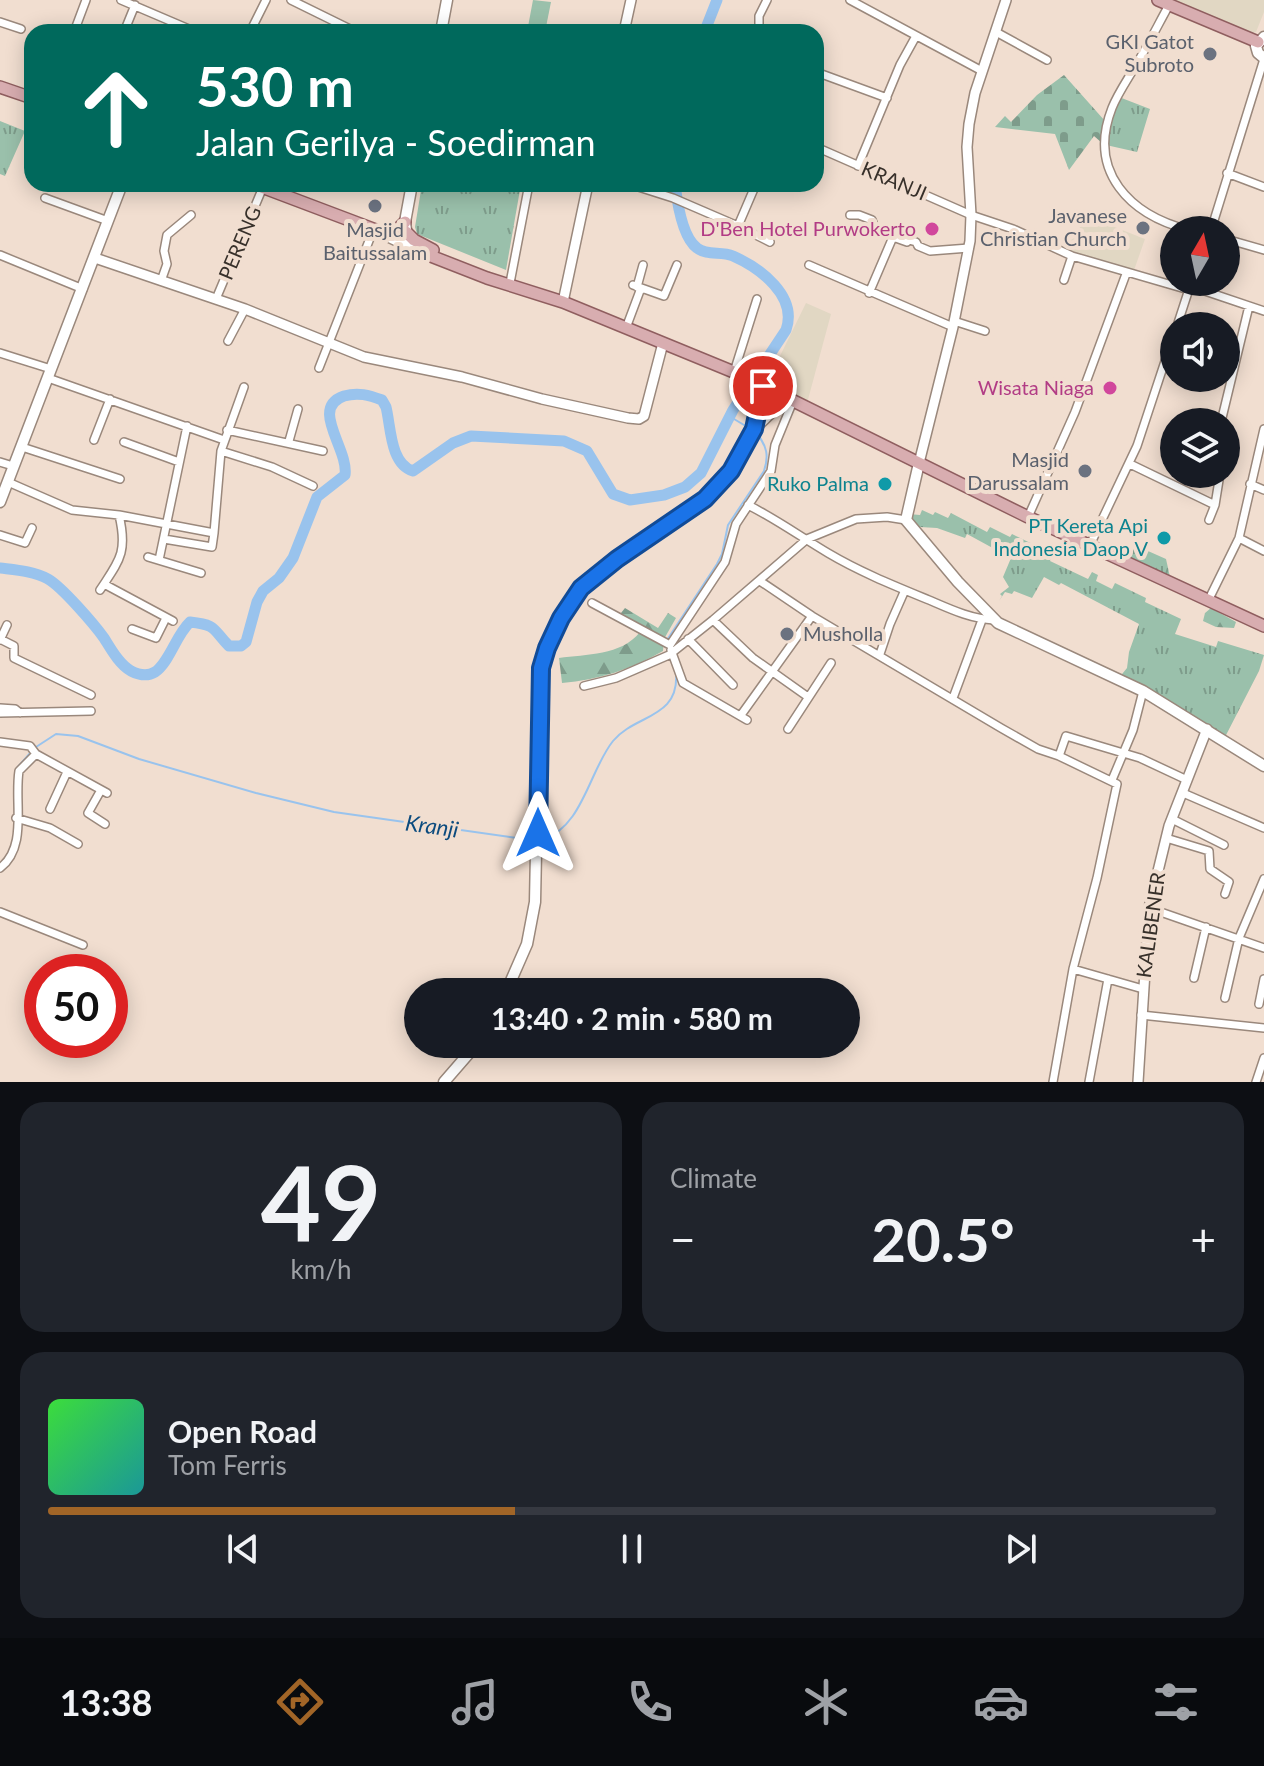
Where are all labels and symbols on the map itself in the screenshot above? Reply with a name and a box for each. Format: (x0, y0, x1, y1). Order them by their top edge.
place label: GKI Gatot Subroto (1106, 29, 1194, 76)
marker: GKI Gatot Subroto (1201, 45, 1219, 63)
street label: KRANJI (858, 156, 931, 205)
marker: Masjid Baitussalam (366, 197, 384, 215)
street label: PERENG (213, 202, 265, 283)
place label: Javanese Christian Church (980, 203, 1127, 250)
place label: D'Ben Hotel Purwokerto (700, 216, 916, 240)
north arrow (1160, 216, 1240, 296)
place label: Masjid Baitussalam (323, 217, 427, 264)
marker: Javanese Christian Church (1134, 219, 1152, 237)
marker: D'Ben Hotel Purwokerto (923, 220, 941, 238)
pin (729, 352, 797, 420)
place label: Wisata Niaga (978, 375, 1094, 399)
marker: Wisata Niaga (1101, 379, 1119, 397)
place label: Masjid Darussalam (967, 447, 1069, 494)
marker: Masjid Darussalam (1076, 462, 1094, 480)
place label: Ruko Palma (767, 471, 869, 495)
marker: Ruko Palma (876, 475, 894, 493)
place label: PT Kereta Api Indonesia Daop V (993, 513, 1148, 560)
marker: PT Kereta Api Indonesia Daop V (1155, 529, 1173, 547)
place label: Musholla (803, 621, 883, 645)
marker: Musholla (778, 625, 796, 643)
position arrow (496, 791, 580, 875)
water label: Kranji (404, 808, 460, 843)
street label: KALIBENER (1131, 870, 1169, 979)
speed limit sign: 50 (24, 954, 128, 1058)

